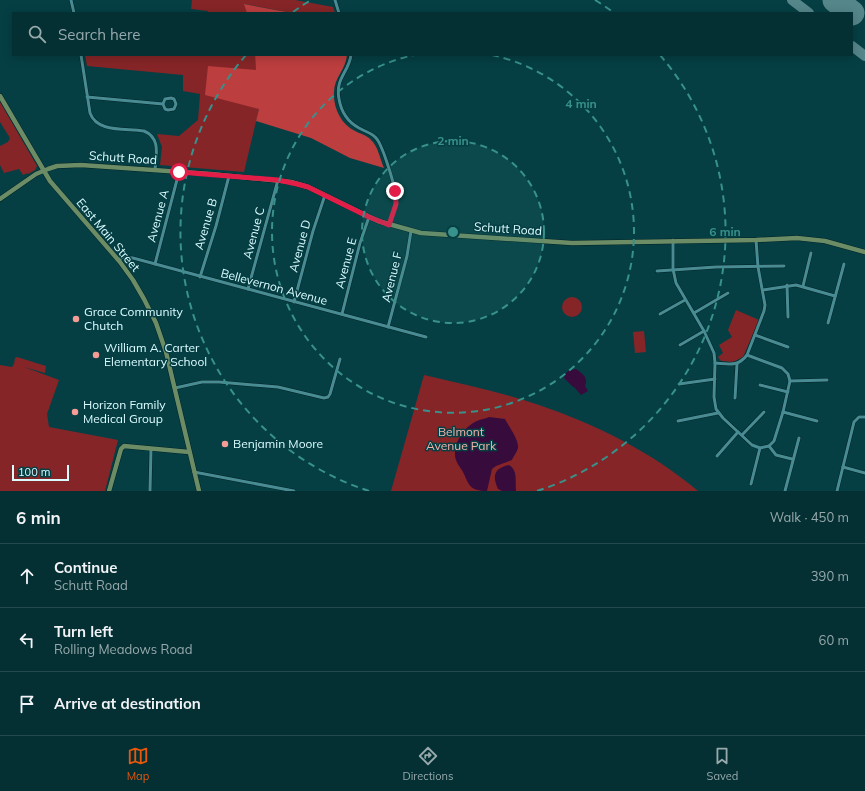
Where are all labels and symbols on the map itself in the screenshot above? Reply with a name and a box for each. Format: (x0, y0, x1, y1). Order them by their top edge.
text: 4 min (565, 96, 597, 111)
text: 2 min (437, 133, 469, 148)
street label: Schutt Road (89, 148, 158, 167)
route start (170, 163, 188, 181)
route end (386, 182, 404, 200)
street label: Avenue A (143, 188, 172, 244)
street label: East Main Street (73, 195, 143, 274)
street label: Avenue B (191, 196, 220, 251)
street label: Avenue C (239, 205, 268, 260)
street label: Avenue D (285, 218, 314, 274)
street label: Schutt Road (474, 219, 543, 238)
text: 6 min (709, 224, 741, 239)
centre of rings (446, 225, 460, 239)
street label: Avenue E (332, 236, 359, 290)
street label: Avenue F (378, 250, 405, 304)
street label: Bellevernon Avenue (219, 265, 329, 308)
place label: Grace Community Chutch (84, 304, 184, 333)
marker: Grace Community Chutch (71, 314, 81, 324)
place label: William A. Carter Elementary School (104, 340, 207, 369)
marker: William A. Carter Elementary School (91, 350, 101, 360)
place label: Horizon Family Medical Group (83, 397, 166, 426)
marker: Horizon Family Medical Group (70, 407, 80, 417)
park label: Belmont Avenue Park (426, 424, 497, 453)
place label: Benjamin Moore (233, 436, 323, 451)
marker: Benjamin Moore (220, 439, 230, 449)
scale bar (12, 463, 69, 482)

